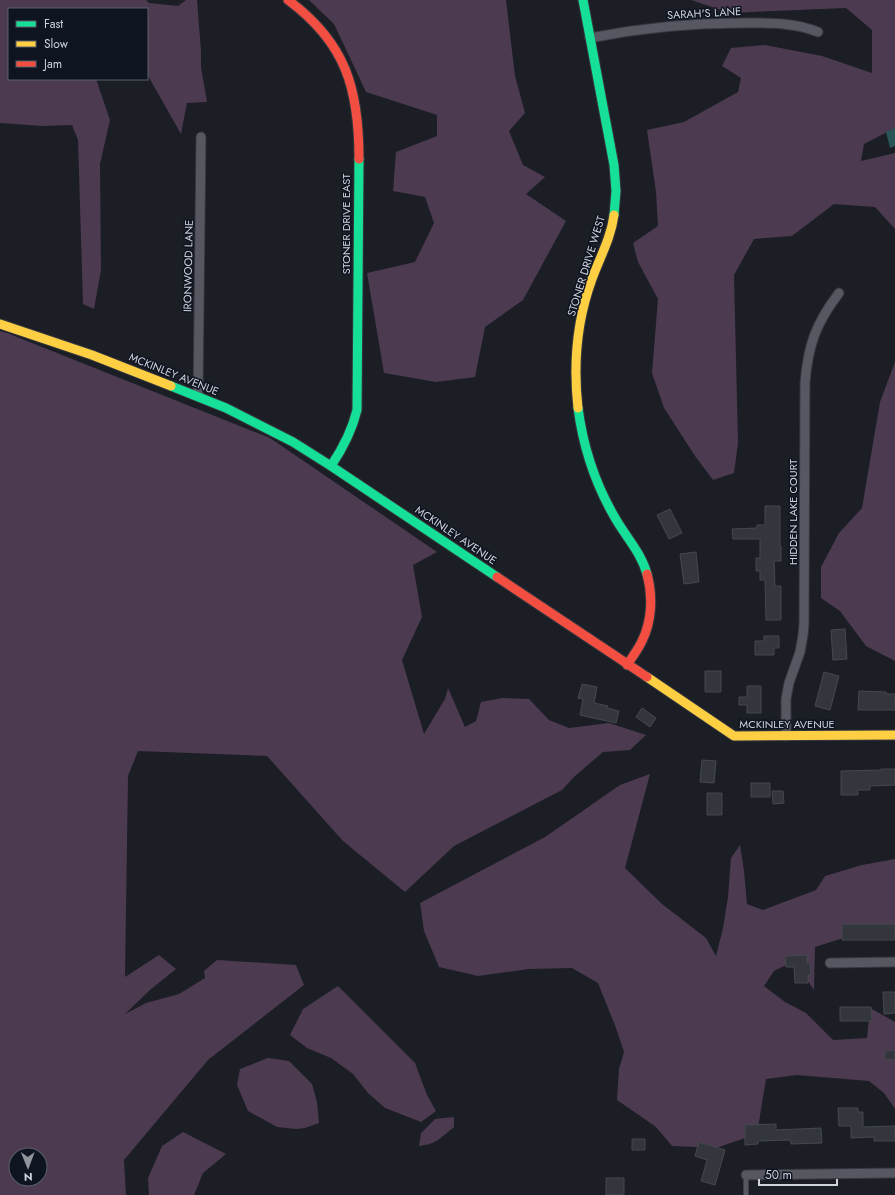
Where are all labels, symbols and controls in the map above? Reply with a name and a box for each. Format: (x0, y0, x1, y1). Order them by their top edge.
street label: SARAH'S LANE (667, 3, 741, 23)
legend (8, 8, 148, 80)
text: Fast (44, 15, 63, 33)
text: Slow (44, 35, 69, 53)
text: Jam (42, 55, 62, 73)
street label: STONER DRIVE EAST (338, 174, 354, 274)
street label: STONER DRIVE WEST (563, 214, 609, 318)
street label: IRONWOOD LANE (179, 220, 197, 312)
street label: MCKINLEY AVENUE (127, 349, 221, 399)
street label: HIDDEN LAKE COURT (785, 459, 801, 565)
street label: MCKINLEY AVENUE (412, 502, 500, 568)
street label: MCKINLEY AVENUE (739, 716, 835, 732)
north arrow (8, 1147, 48, 1187)
scale bar (759, 1161, 837, 1187)
text: 50 m (765, 1166, 792, 1184)
text: N (24, 1169, 33, 1185)

